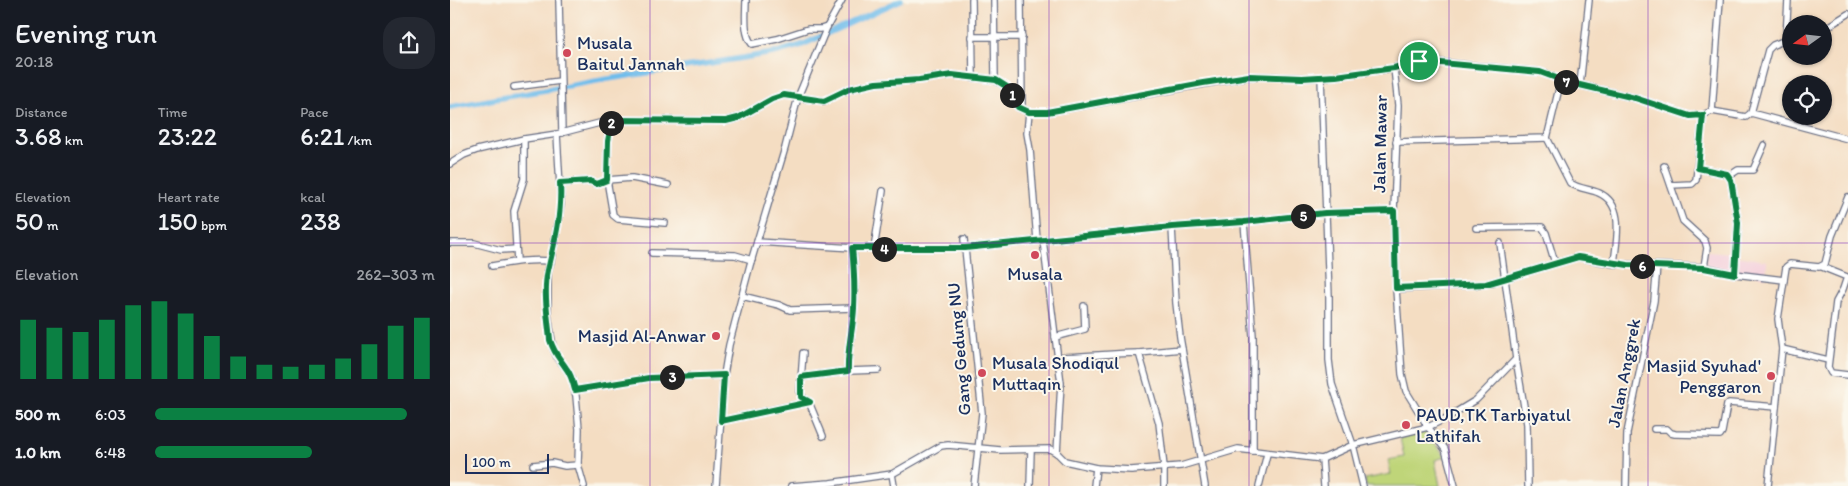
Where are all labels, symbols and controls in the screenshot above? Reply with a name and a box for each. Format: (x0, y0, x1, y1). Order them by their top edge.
north arrow (1782, 15, 1832, 65)
map controls (1782, 15, 1832, 125)
text: Evening run (15, 16, 157, 50)
button: share (383, 17, 435, 69)
place label: Musala Baitul Jannah (577, 32, 685, 75)
pin (1398, 40, 1440, 82)
marker: Musala Baitul Jannah (561, 47, 573, 59)
icon: arrive (1405, 47, 1433, 75)
text: 20:18 (15, 52, 53, 71)
pin: 7 (1554, 70, 1578, 94)
text: 7 (1563, 74, 1570, 91)
button: locate (1782, 75, 1832, 125)
pin: 1 (1000, 82, 1024, 108)
text: 1 (1009, 87, 1016, 104)
street label: Jalan Mawar (1368, 94, 1392, 193)
text: Distance (15, 104, 67, 121)
text: Time (158, 104, 188, 121)
text: Pace (300, 104, 328, 121)
pin: 2 (598, 110, 624, 136)
text: 2 (608, 115, 615, 132)
text: 3.68 (15, 121, 62, 151)
text: 23:22 (158, 121, 217, 151)
text: 6:21 (300, 121, 344, 151)
text: km (62, 132, 83, 149)
text: /km (344, 132, 372, 149)
text: Elevation (15, 189, 71, 206)
text: Heart rate (158, 189, 220, 206)
text: kcal (300, 189, 325, 206)
pin: 5 (1290, 204, 1316, 228)
text: 50 (15, 206, 44, 236)
text: 150 (158, 206, 198, 236)
text: 238 (300, 206, 341, 236)
text: 5 (1300, 208, 1307, 225)
text: m (44, 217, 58, 234)
text: bpm (198, 217, 227, 234)
pin: 4 (872, 236, 896, 262)
text: 4 (880, 241, 889, 258)
marker: Musala (1029, 249, 1041, 261)
pin: 6 (1630, 254, 1654, 278)
text: 6 (1639, 258, 1646, 275)
place label: Musala (1007, 263, 1063, 285)
text: Elevation (15, 265, 79, 284)
text: 262–303 m (356, 265, 435, 284)
street label: Gang Gedung NU (942, 282, 976, 416)
street label: Jalan Anggrek (1603, 316, 1645, 429)
place label: Masjid Al-Anwar (578, 325, 707, 347)
marker: Masjid Al-Anwar (710, 330, 722, 342)
place label: Musala Shodiqul Muttaqin (992, 352, 1119, 395)
place label: Masjid Syuhad' Penggaron (1646, 355, 1761, 398)
pin: 3 (660, 364, 684, 390)
marker: Musala Shodiqul Muttaqin (976, 367, 988, 379)
text: 3 (669, 369, 676, 386)
marker: Masjid Syuhad' Penggaron (1765, 370, 1777, 382)
place label: PAUD,TK Tarbiyatul Lathifah (1416, 404, 1571, 447)
text: 500 m (15, 405, 60, 424)
text: 6:03 (95, 405, 126, 424)
marker: PAUD,TK Tarbiyatul Lathifah (1400, 419, 1412, 431)
text: 1.0 km (15, 443, 61, 462)
text: 6:48 (95, 443, 126, 462)
scale bar (465, 451, 549, 474)
text: 100 m (472, 454, 511, 471)

